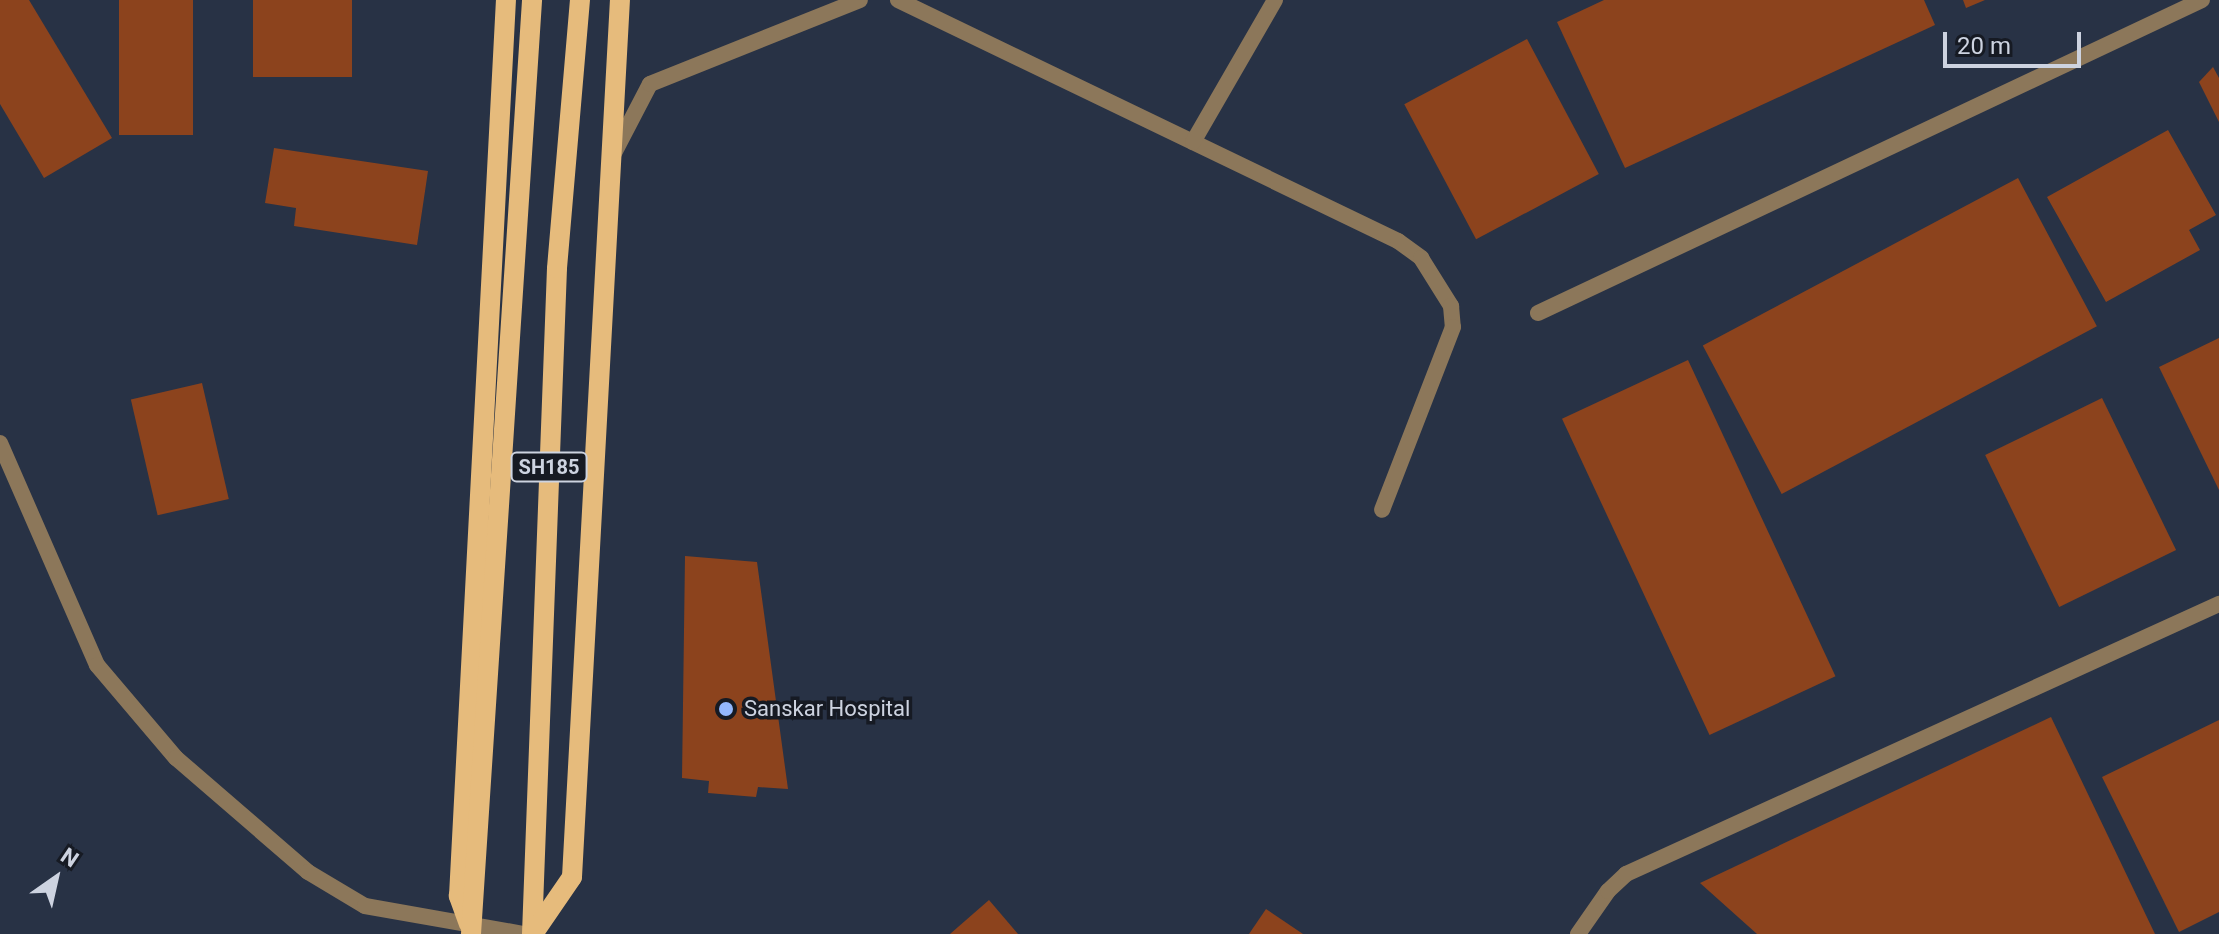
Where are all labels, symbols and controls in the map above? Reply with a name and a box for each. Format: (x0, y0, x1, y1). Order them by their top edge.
scale bar (1947, 16, 2085, 66)
text: 20 m (1957, 32, 2011, 60)
road number: SH185 (509, 451, 589, 483)
place label: Sanskar Hospital (744, 696, 910, 722)
marker: Sanskar Hospital (715, 698, 737, 720)
north arrow (16, 838, 96, 918)
text: N (56, 843, 83, 872)

